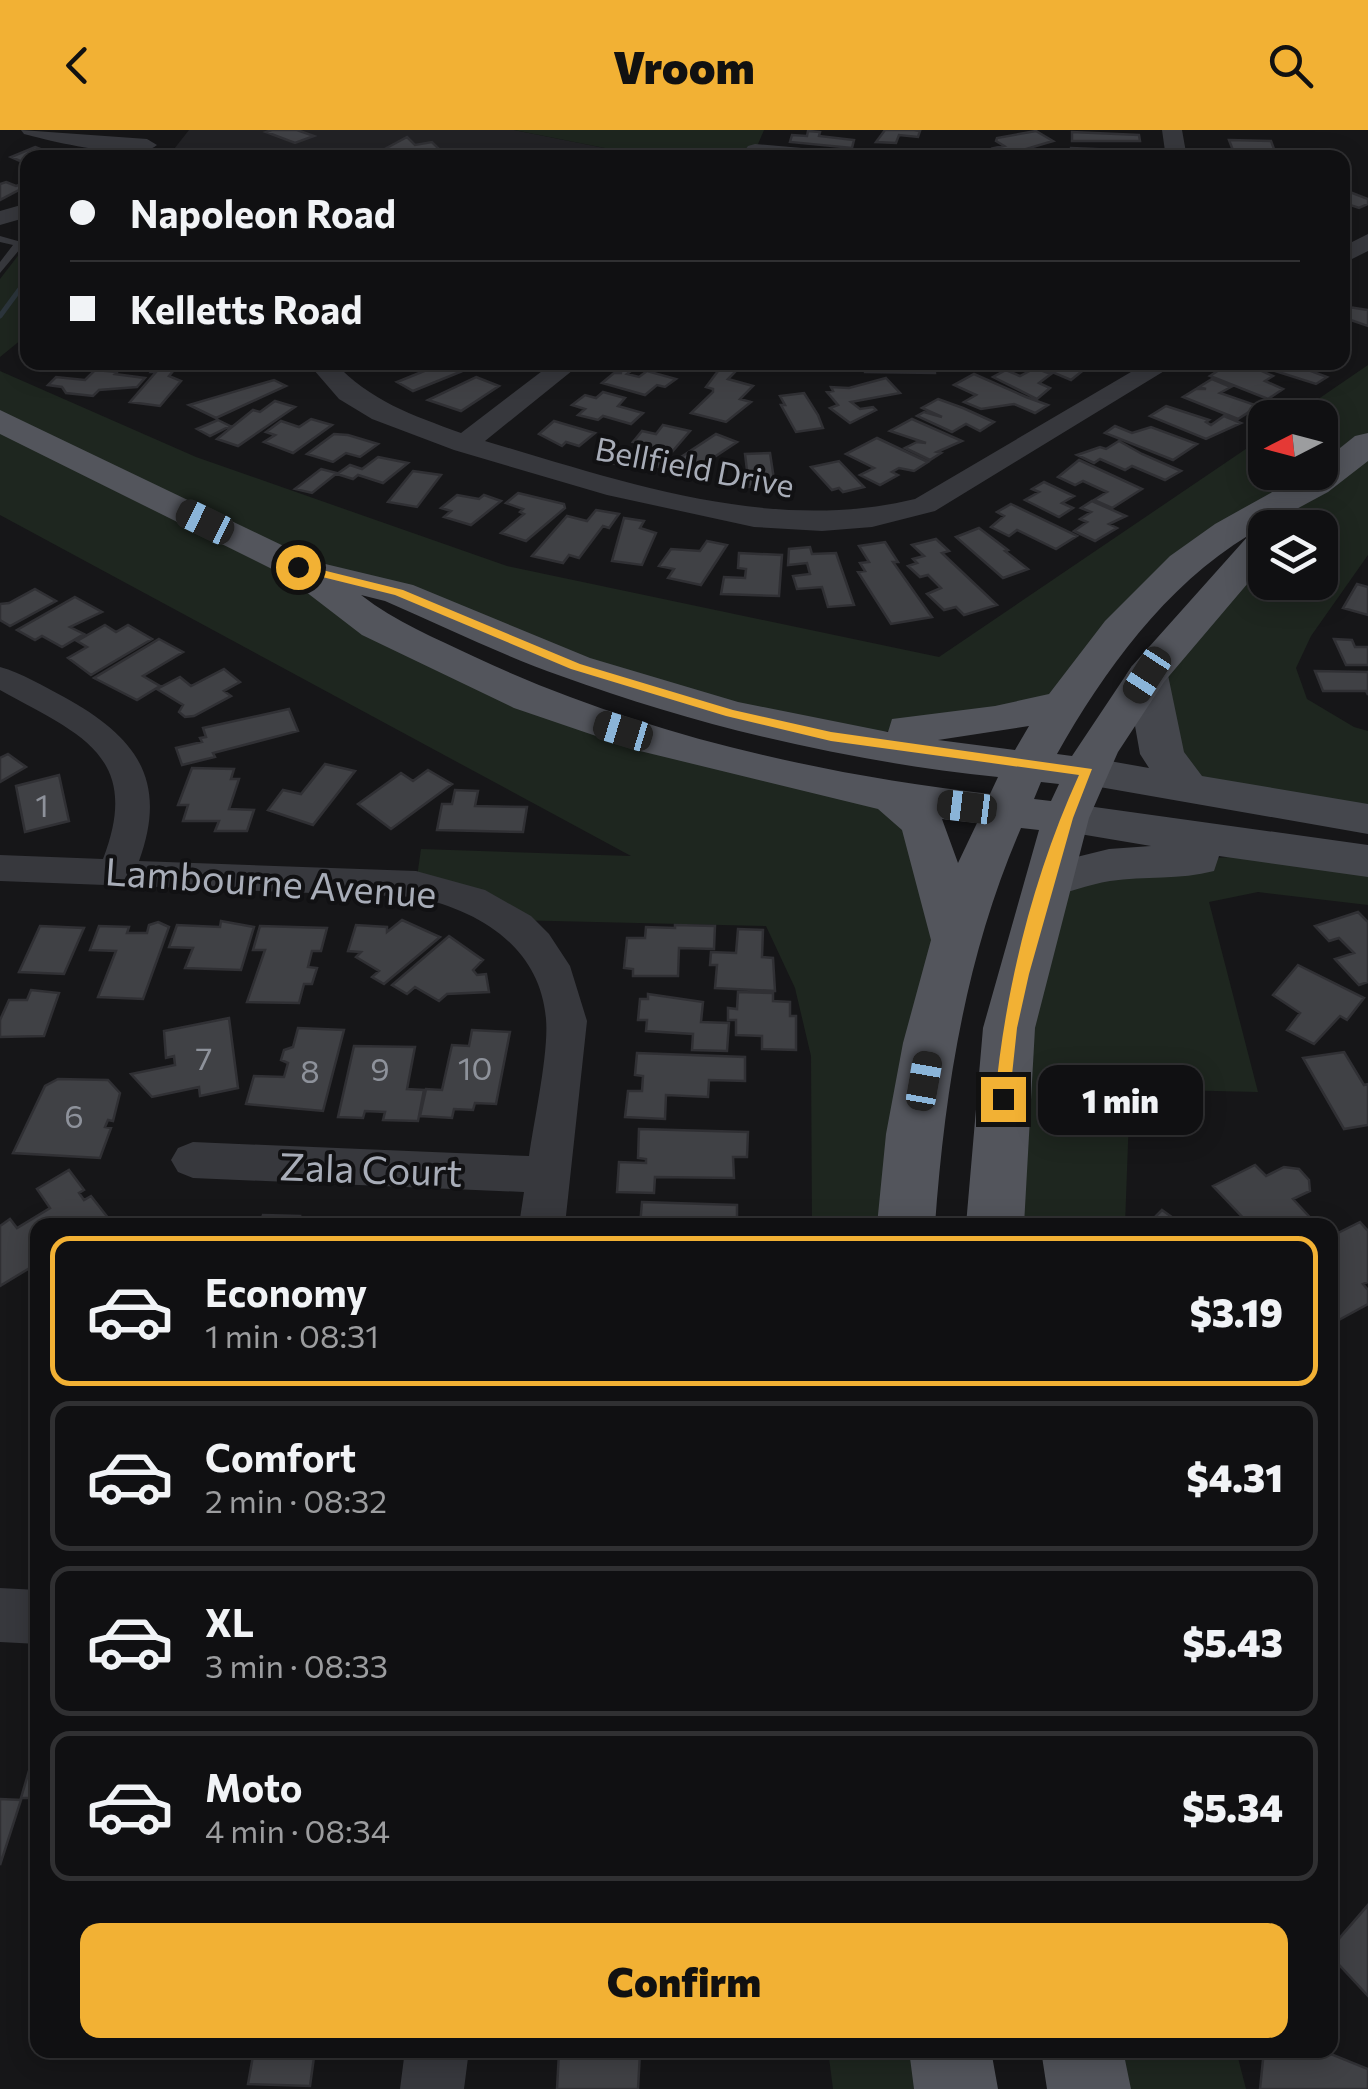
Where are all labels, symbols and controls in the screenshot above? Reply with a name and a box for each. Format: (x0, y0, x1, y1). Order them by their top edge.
icon: back (50, 38, 105, 93)
text: Vroom (613, 38, 755, 93)
icon: search (1263, 38, 1318, 93)
text: Napoleon Road (130, 189, 396, 236)
text: Kelletts Road (130, 285, 362, 332)
north arrow (1248, 400, 1338, 490)
map controls (1248, 400, 1338, 600)
street label: Bellfield Drive (592, 427, 798, 505)
car (171, 495, 239, 549)
button: layers (1248, 510, 1338, 600)
route start (276, 545, 321, 590)
car (1118, 642, 1176, 708)
car (590, 708, 656, 754)
house number: 1 (35, 784, 49, 824)
car (935, 788, 999, 826)
street label: Lambourne Avenue (104, 846, 438, 916)
house number: 7 (196, 1037, 212, 1077)
house number: 10 (458, 1047, 492, 1087)
house number: 9 (370, 1048, 390, 1088)
car (904, 1049, 944, 1113)
house number: 8 (300, 1050, 320, 1090)
callout: 1 min (1038, 1064, 1203, 1134)
route end (981, 1077, 1026, 1122)
text: 1 min (1082, 1080, 1159, 1120)
house number: 6 (64, 1095, 84, 1135)
street label: Zala Court (279, 1141, 463, 1195)
icon: car (85, 1266, 175, 1356)
text: Economy (205, 1268, 367, 1315)
text: $3.19 (1190, 1288, 1283, 1335)
text: 1 min · 08:31 (205, 1315, 379, 1355)
icon: car (85, 1431, 175, 1521)
text: Comfort (205, 1433, 356, 1480)
text: $4.31 (1187, 1453, 1283, 1500)
text: 2 min · 08:32 (205, 1480, 387, 1520)
icon: car (85, 1596, 175, 1686)
text: XL (205, 1598, 254, 1645)
text: $5.43 (1182, 1618, 1283, 1665)
text: 3 min · 08:33 (205, 1645, 388, 1685)
icon: car (85, 1761, 175, 1851)
text: Moto (205, 1763, 303, 1810)
text: $5.34 (1182, 1783, 1283, 1830)
text: 4 min · 08:34 (205, 1810, 390, 1850)
button: Confirm (80, 1923, 1288, 2038)

